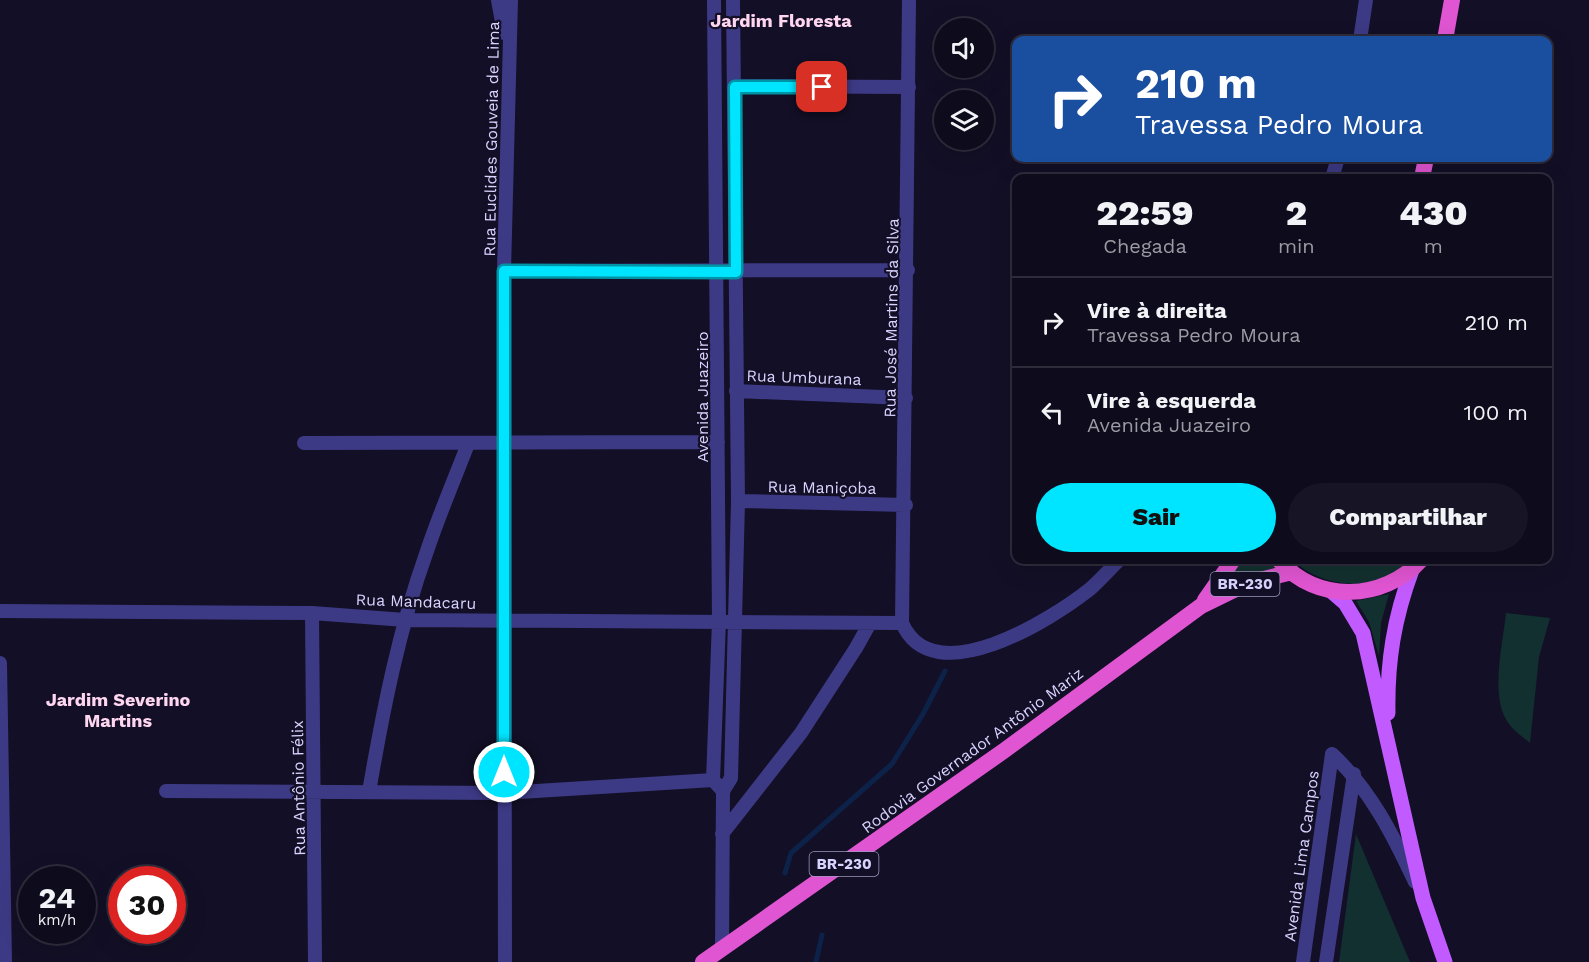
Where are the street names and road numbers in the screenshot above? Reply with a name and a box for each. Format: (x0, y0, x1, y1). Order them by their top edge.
street label: Rua Euclides Gouveia de Lima (480, 21, 503, 257)
street label: Rua José Martins da Silva (880, 218, 903, 418)
street label: Avenida Juazeiro (693, 331, 712, 463)
street label: Rua Umburana (746, 366, 862, 389)
street label: Rua Maniçoba (767, 477, 877, 498)
road number: BR-230 (1210, 572, 1280, 596)
street label: Rua Mandacaru (355, 590, 477, 613)
street label: Rodovia Governador Antônio Mariz (858, 664, 1087, 837)
street label: Rua Antônio Félix (288, 720, 309, 856)
street label: Avenida Lima Campos (1280, 769, 1323, 943)
road number: BR-230 (810, 852, 878, 876)

